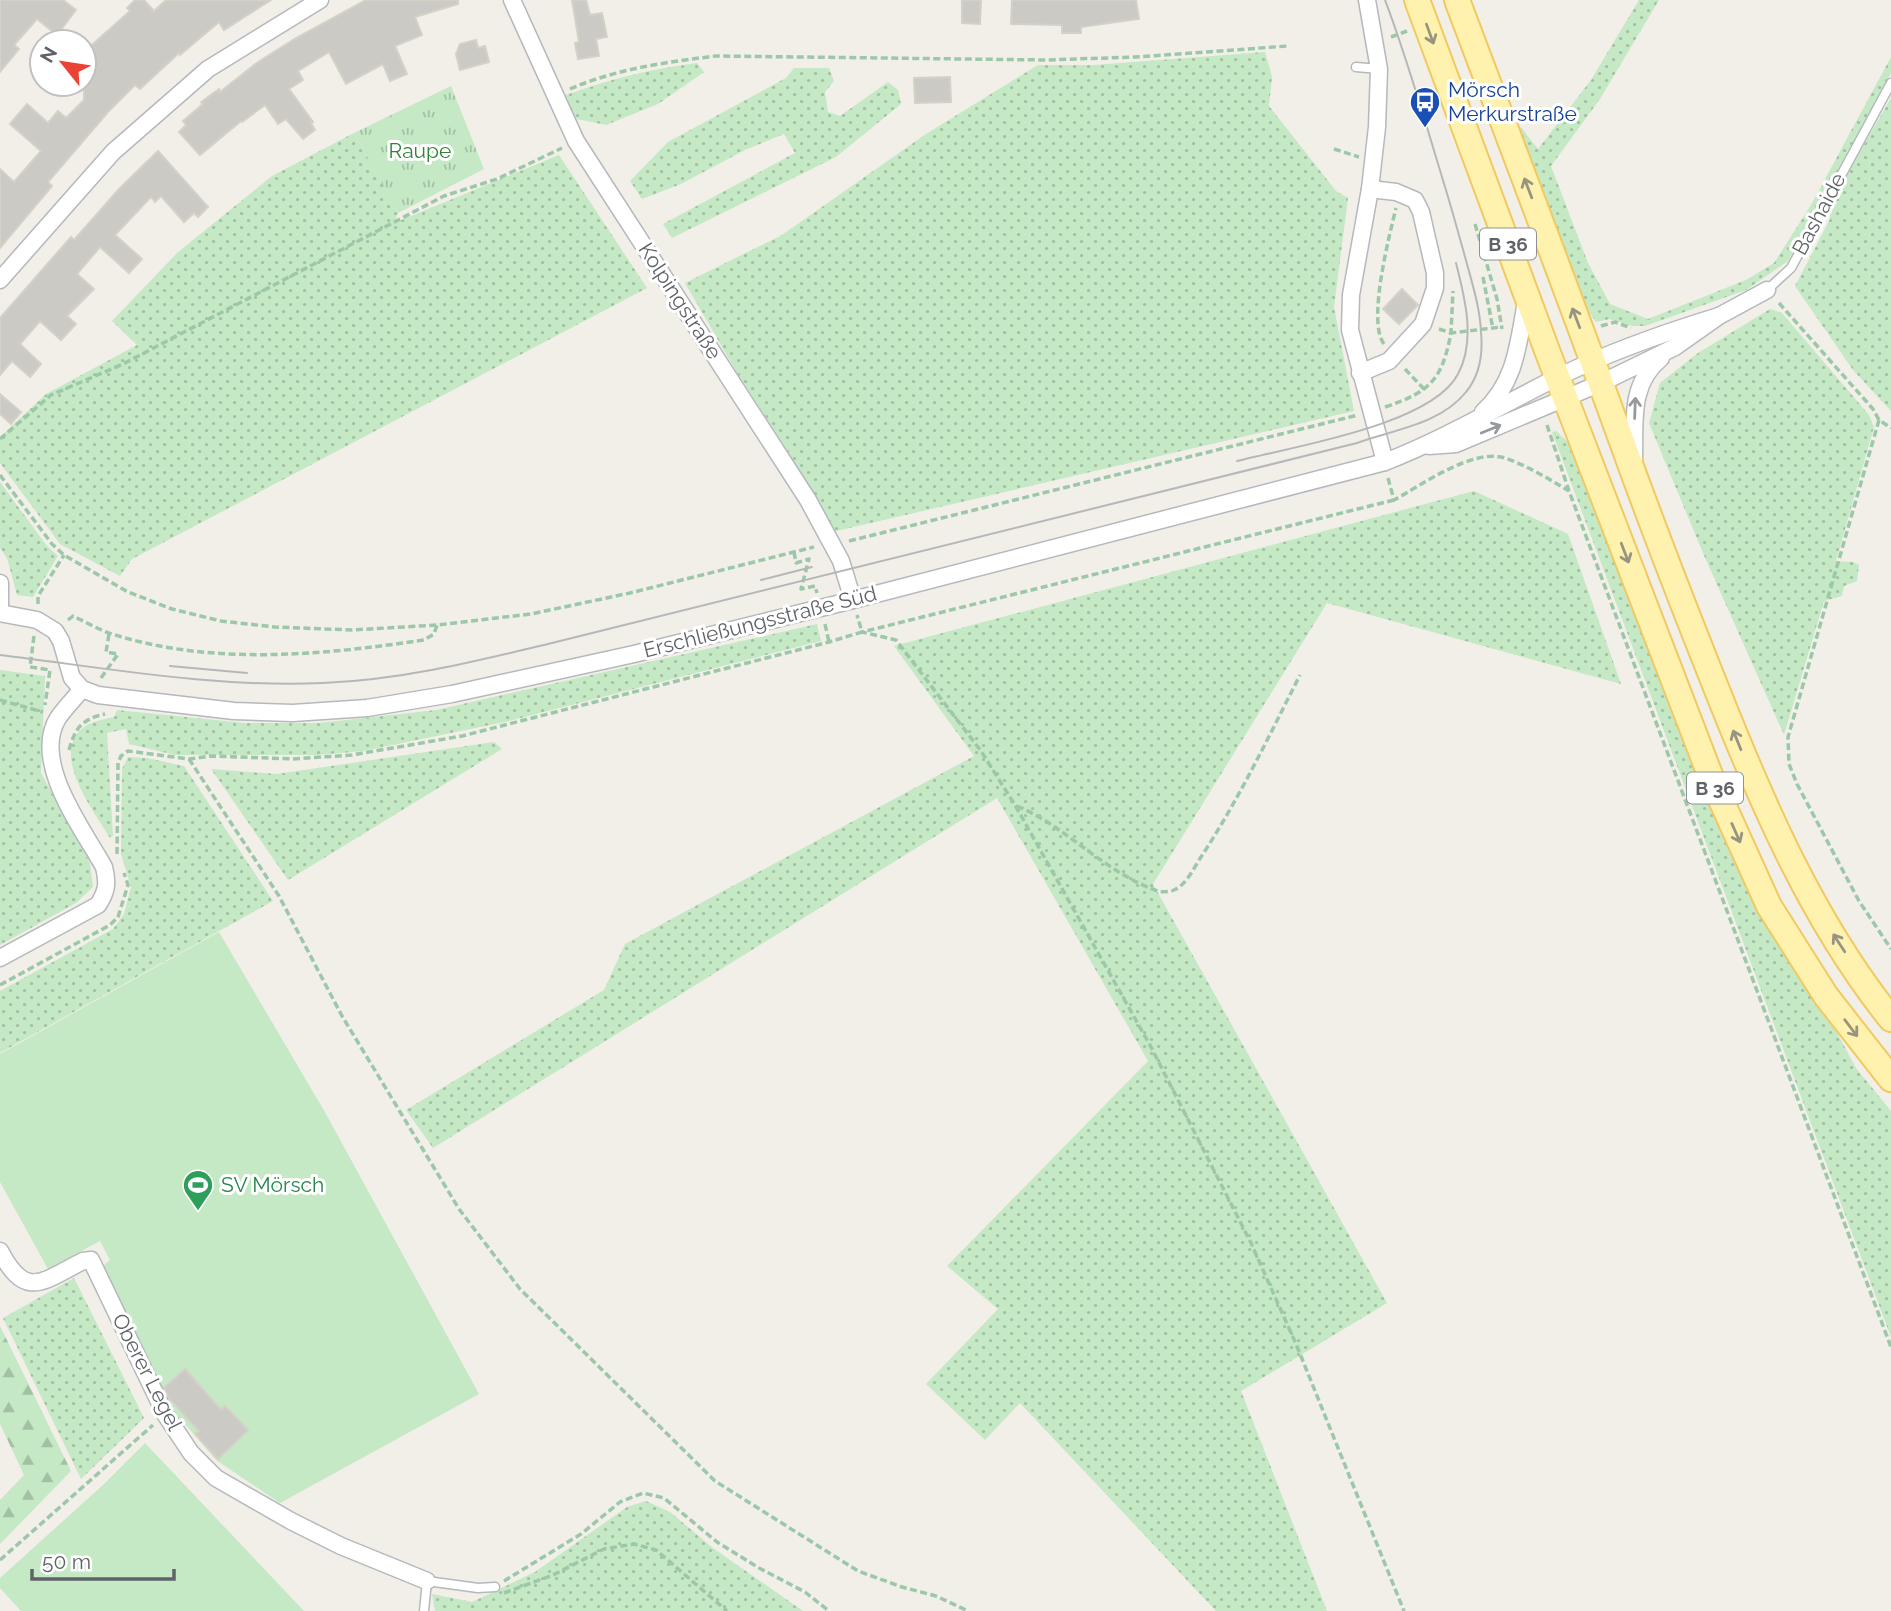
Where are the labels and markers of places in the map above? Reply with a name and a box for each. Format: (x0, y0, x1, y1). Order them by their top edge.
place label: Mörsch Merkurstraße (1448, 77, 1577, 126)
bus stop icon: Mörsch Merkurstraße (1408, 85, 1442, 129)
sports icon: SV Mörsch (181, 1168, 215, 1212)
place label: SV Mörsch (221, 1172, 324, 1197)

